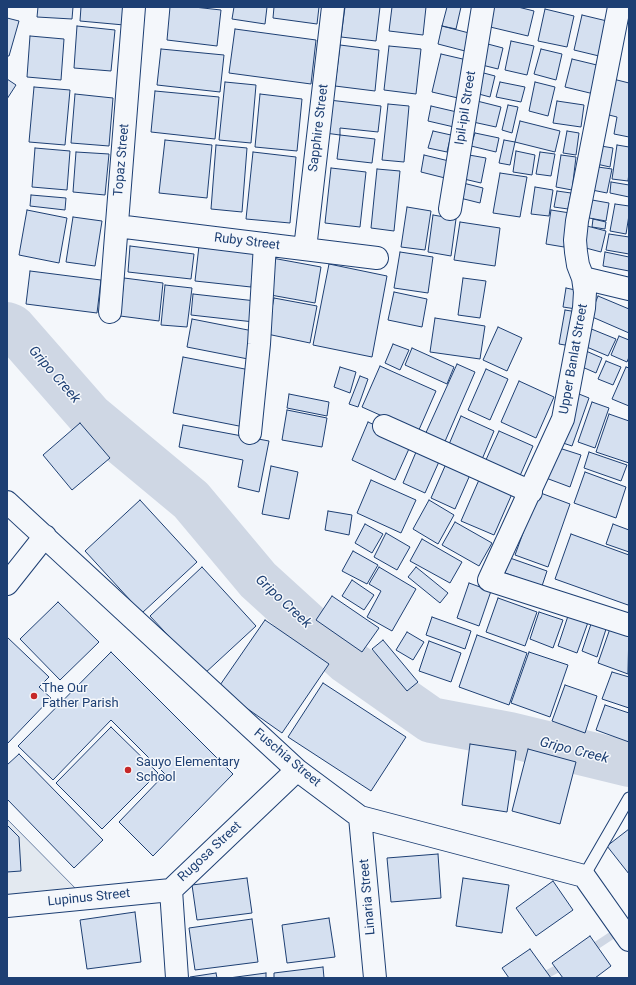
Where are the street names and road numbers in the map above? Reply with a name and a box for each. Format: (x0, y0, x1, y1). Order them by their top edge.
street label: Ipil-ipil Street (452, 70, 480, 146)
street label: Sapphire Street (306, 83, 332, 173)
street label: Topaz Street (111, 123, 133, 197)
street label: Ruby Street (213, 230, 281, 254)
street label: Upper Banlat Street (557, 303, 591, 415)
street label: Fuschia Street (250, 725, 324, 791)
street label: Rugosa Street (175, 819, 245, 885)
street label: Linaria Street (357, 858, 379, 936)
street label: Lupinus Street (47, 886, 131, 910)

